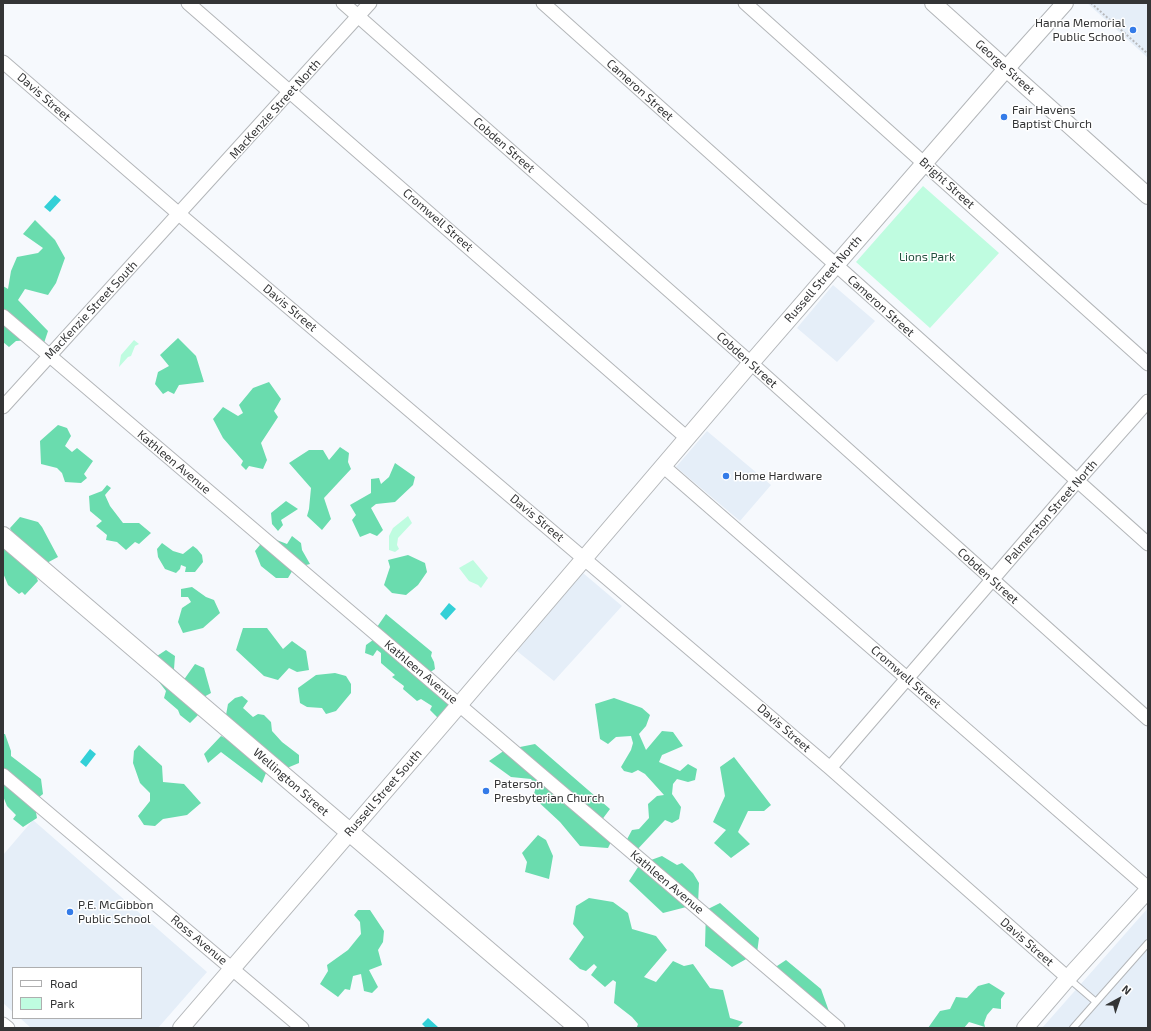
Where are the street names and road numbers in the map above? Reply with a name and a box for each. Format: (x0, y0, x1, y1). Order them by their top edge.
street label: George Street (972, 37, 1038, 97)
street label: MacKenzie Street North (226, 56, 324, 162)
street label: Cameron Street (604, 56, 676, 124)
street label: Davis Street (14, 70, 74, 124)
street label: Cobden Street (470, 114, 538, 176)
street label: Bright Street (916, 154, 978, 212)
street label: Cromwell Street (400, 186, 476, 254)
street label: Russell Street North (781, 233, 865, 325)
street label: MacKenzie Street South (42, 258, 140, 362)
street label: Cameron Street (845, 272, 917, 340)
street label: Davis Street (260, 281, 320, 335)
street label: Cobden Street (714, 329, 780, 391)
street label: Kathleen Avenue (134, 427, 214, 497)
street label: Palmerston Street North (1002, 457, 1100, 567)
street label: Davis Street (507, 491, 567, 545)
street label: Cobden Street (955, 545, 1021, 607)
street label: Kathleen Avenue (381, 637, 461, 707)
street label: Cromwell Street (868, 643, 944, 711)
street label: Davis Street (754, 701, 814, 755)
street label: Wellington Street (250, 745, 332, 819)
street label: Russell Street South (341, 747, 425, 839)
street label: Kathleen Avenue (627, 847, 707, 917)
street label: Ross Avenue (168, 912, 230, 968)
street label: Davis Street (997, 915, 1057, 969)

